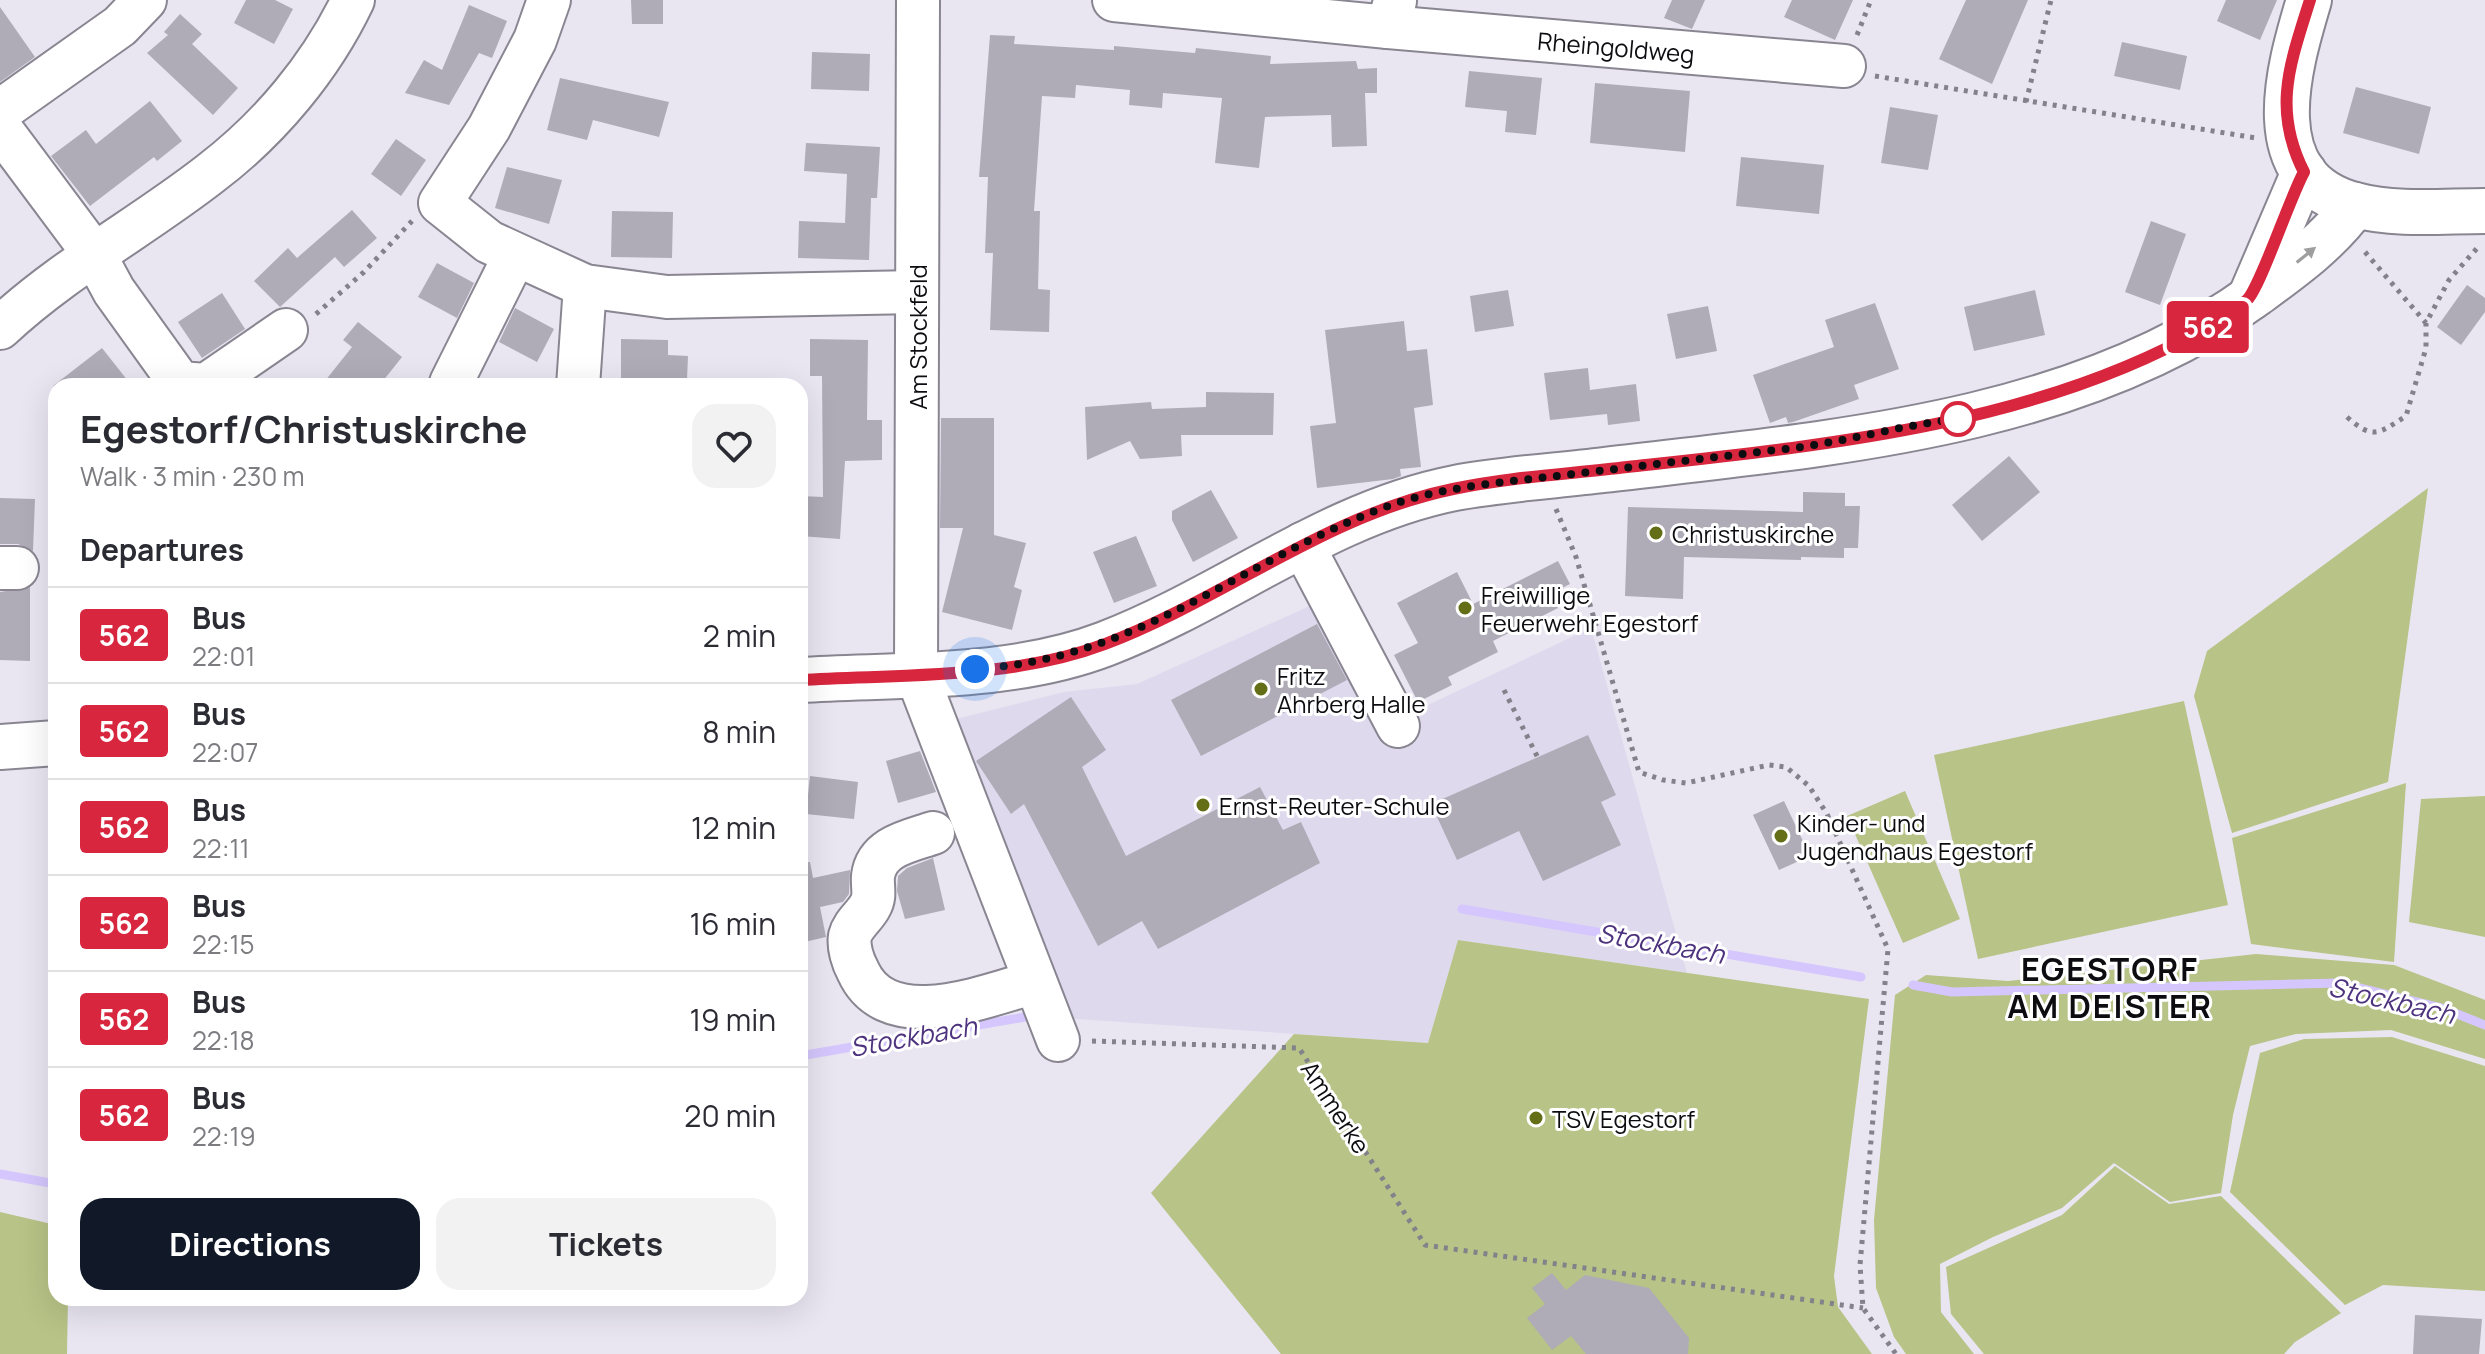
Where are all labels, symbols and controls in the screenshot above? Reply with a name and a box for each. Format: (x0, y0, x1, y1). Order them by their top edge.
street label: Rheingoldweg (1536, 24, 1696, 70)
one-way arrow (2296, 248, 2316, 264)
street label: Am Stockfeld (901, 264, 934, 410)
line badge: 562 (2162, 301, 2254, 353)
text: 562 (2183, 308, 2233, 346)
text: Egestorf/Christuskirche (80, 402, 527, 454)
unlabelled marker (1941, 402, 1975, 436)
button: heart (692, 404, 776, 488)
text: Walk · 3 min · 230 m (80, 458, 305, 494)
place label: Christuskirche (1672, 517, 1834, 550)
marker: Christuskirche (1647, 524, 1665, 542)
text: Departures (80, 529, 244, 570)
place label: Freiwillige Feuerwehr Egestorf (1481, 578, 1699, 639)
text: Bus (192, 597, 246, 638)
marker: Freiwillige Feuerwehr Egestorf (1456, 599, 1474, 617)
text: 2 min (703, 615, 776, 656)
text: 562 (99, 616, 149, 654)
text: 22:01 (192, 638, 255, 674)
your location (955, 649, 995, 689)
place label: Fritz Ahrberg Halle (1277, 659, 1426, 720)
marker: Fritz Ahrberg Halle (1252, 680, 1270, 698)
text: Bus (192, 693, 246, 734)
text: 8 min (702, 711, 776, 752)
text: 562 (99, 712, 149, 750)
text: 22:07 (192, 734, 258, 770)
text: Bus (192, 789, 246, 830)
place label: Ernst-Reuter-Schule (1219, 789, 1449, 822)
marker: Ernst-Reuter-Schule (1194, 796, 1212, 814)
place label: Kinder- und Jugendhaus Egestorf (1797, 806, 2033, 867)
text: 12 min (691, 807, 776, 848)
text: 562 (99, 808, 149, 846)
marker: Kinder- und Jugendhaus Egestorf (1772, 827, 1790, 845)
text: 22:11 (192, 830, 250, 866)
text: Bus (192, 885, 246, 926)
text: 16 min (689, 903, 776, 944)
text: 562 (99, 904, 149, 942)
water label: Stockbach (1595, 914, 1729, 972)
text: 22:15 (192, 926, 255, 962)
district label: EGESTORF AM DEISTER (2007, 947, 2213, 1028)
water label: Stockbach (2325, 968, 2460, 1032)
text: Bus (192, 981, 246, 1022)
text: 19 min (689, 999, 776, 1040)
text: 562 (99, 1000, 149, 1038)
water label: Stockbach (847, 1007, 981, 1065)
text: 22:18 (192, 1022, 255, 1058)
street label: Ammerke (1294, 1054, 1378, 1160)
text: Bus (192, 1077, 246, 1118)
text: 20 min (684, 1095, 776, 1136)
text: 562 (99, 1096, 149, 1134)
place label: TSV Egestorf (1552, 1102, 1695, 1135)
marker: TSV Egestorf (1527, 1109, 1545, 1127)
text: 22:19 (192, 1118, 256, 1154)
button: Directions (80, 1198, 420, 1290)
button: Tickets (436, 1198, 776, 1290)

